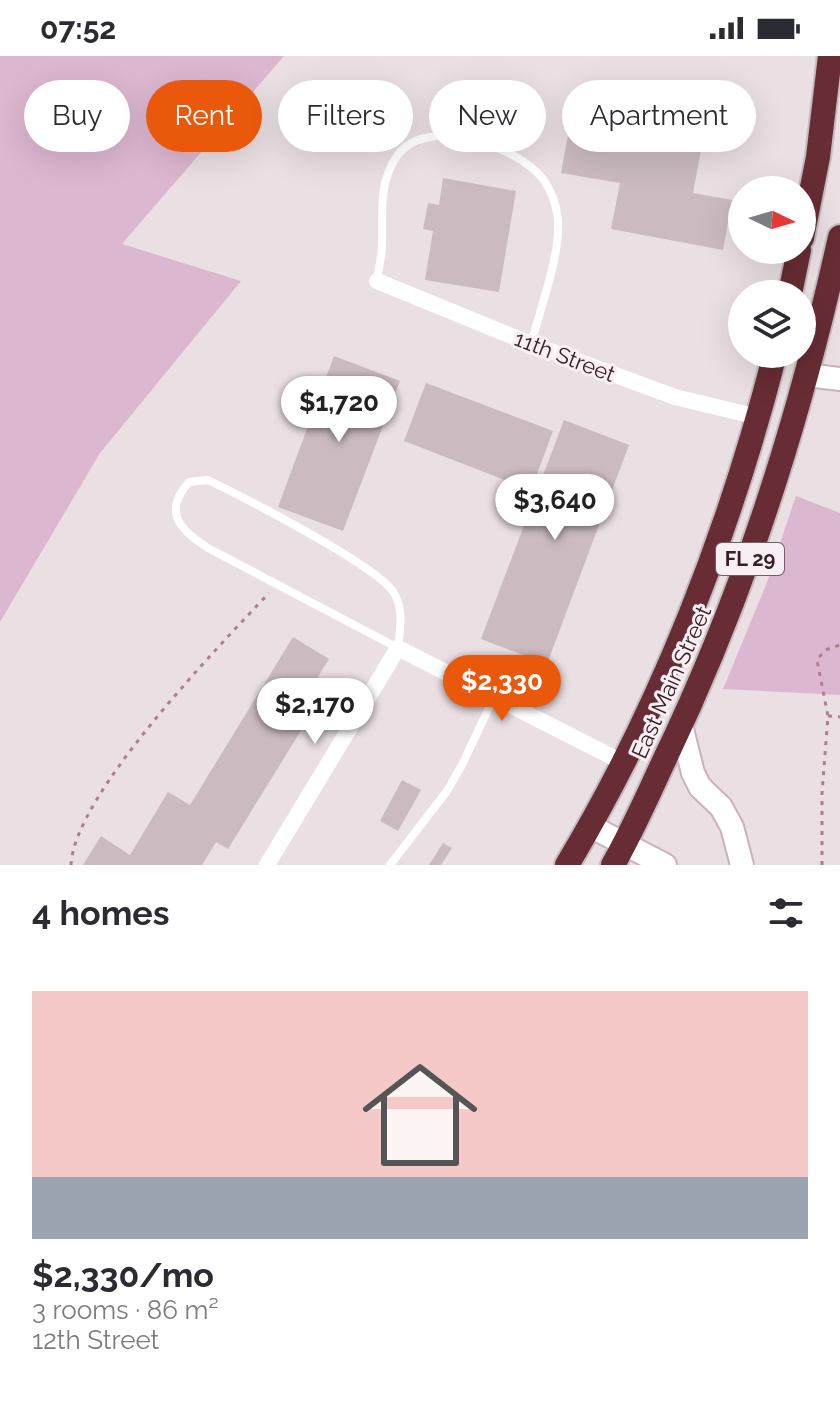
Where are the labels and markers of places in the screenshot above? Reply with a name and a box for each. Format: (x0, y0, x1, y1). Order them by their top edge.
pin: $1,720 (274, 376, 404, 444)
pin: $3,640 (490, 474, 620, 542)
pin: $2,330 (437, 655, 567, 723)
pin: $2,170 (250, 678, 380, 746)

